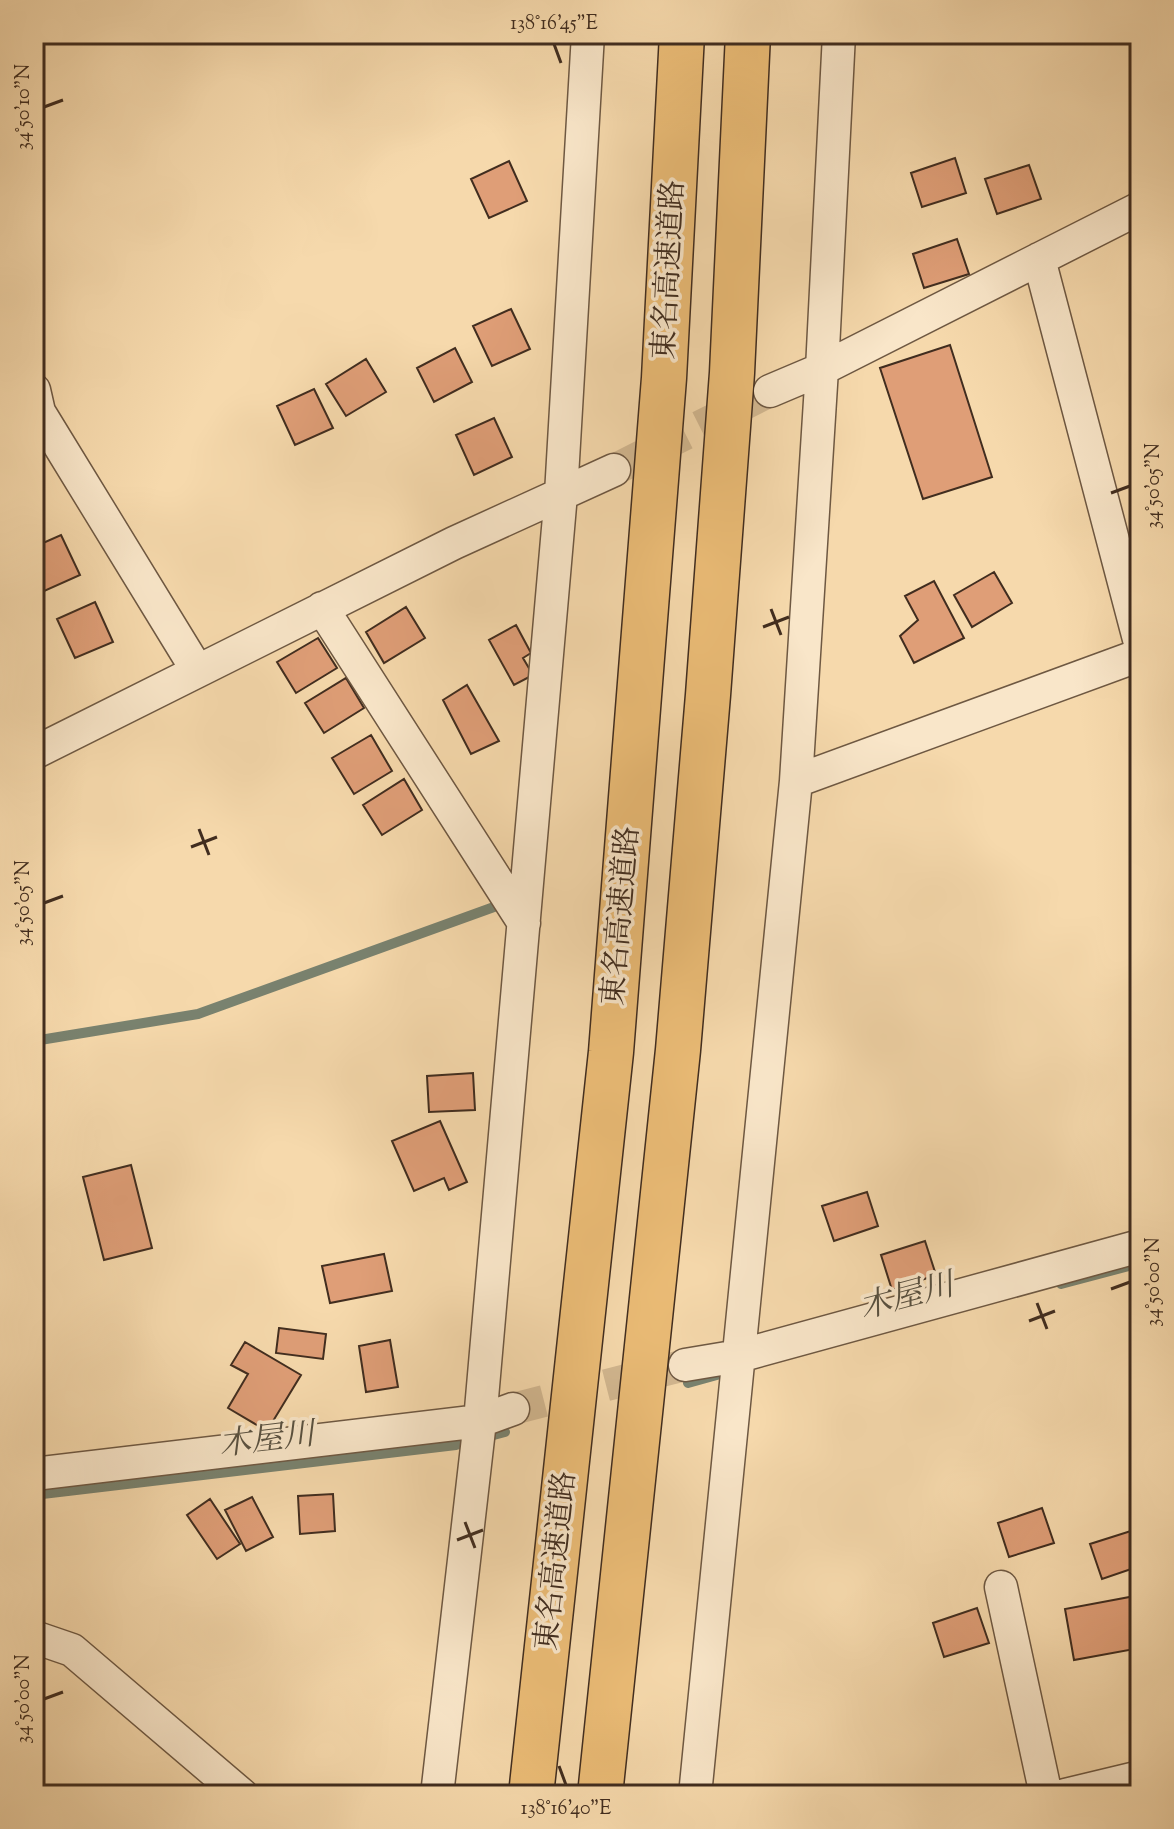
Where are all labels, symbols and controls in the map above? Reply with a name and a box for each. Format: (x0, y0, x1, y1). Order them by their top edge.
text: 138°16'45"E (510, 10, 598, 39)
text: 34°50'10"N (10, 64, 39, 150)
street label: 東名高速道路 (644, 179, 696, 361)
text: 34°50'05"N (1140, 443, 1169, 529)
street label: 東名高速道路 (593, 824, 651, 1008)
text: 34°50'05"N (10, 860, 39, 946)
text: 34°50'00"N (1140, 1237, 1169, 1327)
water label: 木屋川 (855, 1263, 962, 1333)
water label: 木屋川 (217, 1412, 320, 1470)
street label: 東名高速道路 (526, 1469, 588, 1653)
text: 34°50'00"N (10, 1654, 39, 1744)
text: 138°16'40"E (521, 1795, 611, 1824)

